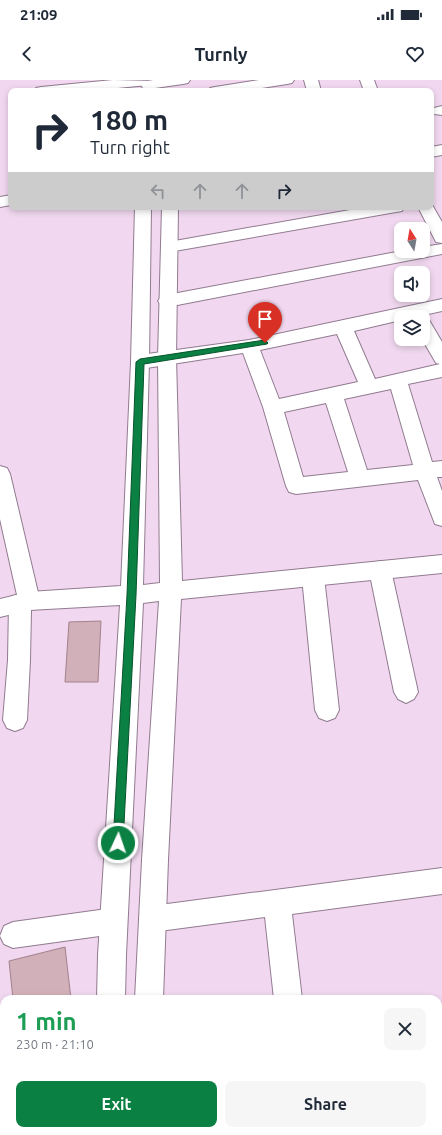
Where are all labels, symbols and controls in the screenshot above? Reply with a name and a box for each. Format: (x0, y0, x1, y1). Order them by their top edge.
text: 21:09 (20, 6, 58, 23)
icon: back (16, 43, 38, 65)
icon: heart (404, 43, 426, 65)
text: Turnly (194, 44, 248, 64)
icon: right (24, 104, 76, 156)
text: 180 m (90, 104, 168, 135)
text: Turn right (90, 137, 170, 157)
icon: left (147, 180, 169, 202)
icon: ahead (189, 180, 211, 202)
icon: ahead (231, 180, 253, 202)
icon: right (273, 180, 295, 202)
north arrow (394, 222, 430, 258)
map controls (394, 222, 430, 346)
button: sound (394, 266, 430, 302)
pin (248, 302, 282, 343)
icon: arrive (254, 308, 276, 330)
button: layers (394, 310, 430, 346)
position arrow (97, 822, 139, 864)
text: 1 min (16, 1008, 77, 1035)
button: close (384, 1008, 426, 1050)
text: 230 m · 21:10 (16, 1037, 94, 1051)
button: Exit (16, 1081, 217, 1127)
button: Share (225, 1081, 426, 1127)

